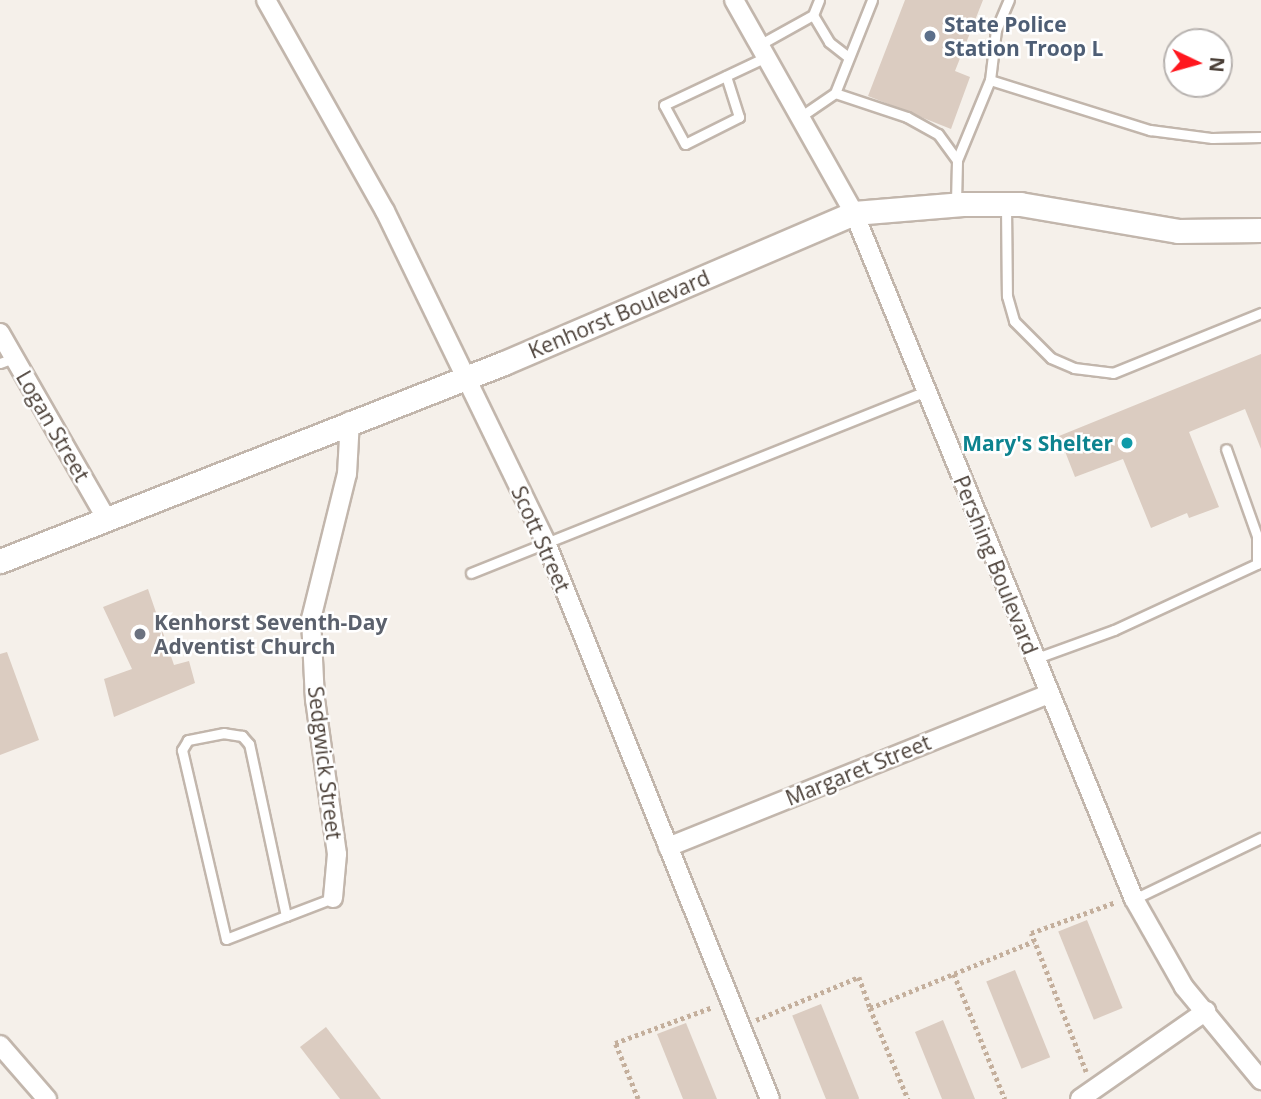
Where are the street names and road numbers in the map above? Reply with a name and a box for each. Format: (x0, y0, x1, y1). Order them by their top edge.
street label: Kenhorst Boulevard (525, 264, 713, 364)
street label: Logan Street (11, 366, 95, 486)
street label: Pershing Boulevard (949, 472, 1043, 658)
street label: Scott Street (506, 482, 576, 596)
street label: Sedgwick Street (303, 685, 347, 841)
street label: Margaret Street (782, 729, 934, 811)

